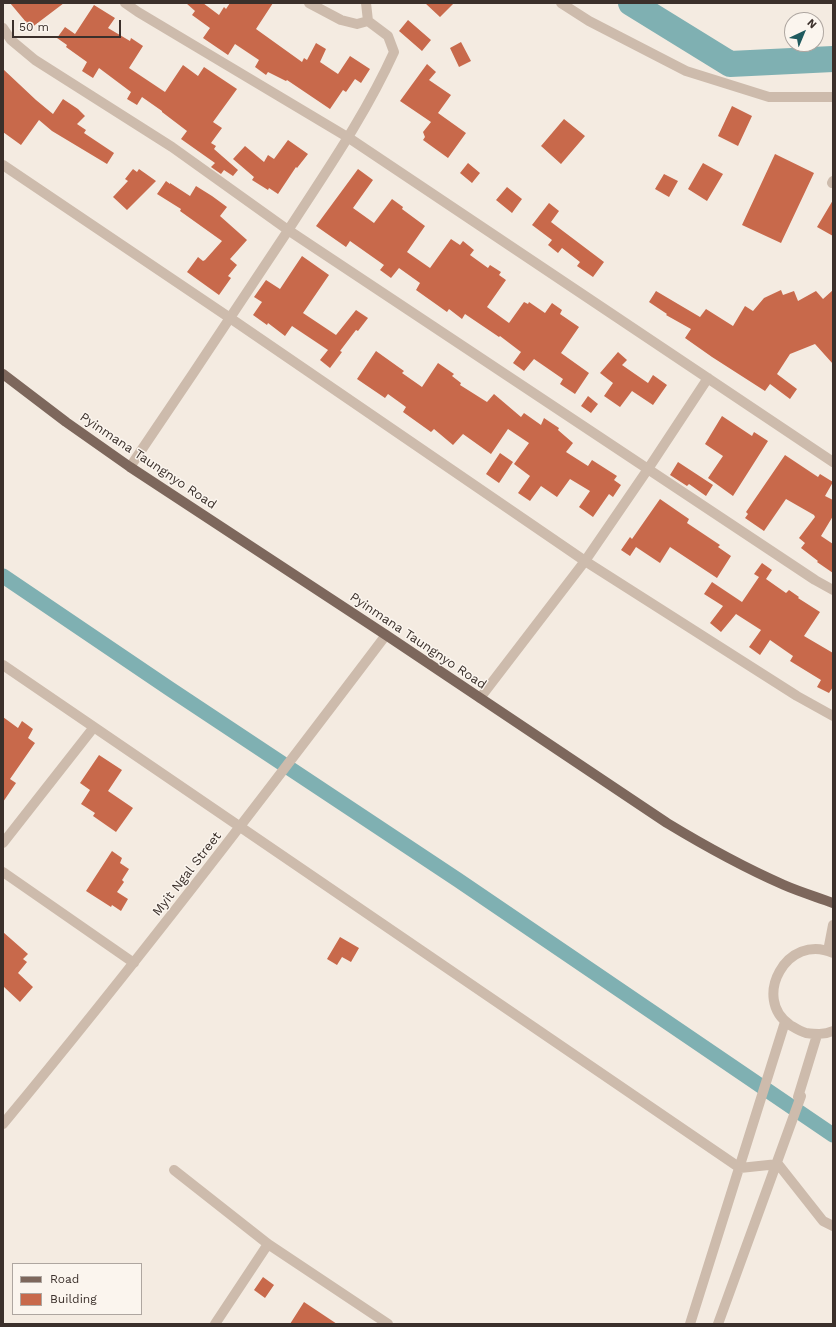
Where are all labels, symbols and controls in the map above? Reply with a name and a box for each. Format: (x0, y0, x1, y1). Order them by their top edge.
scale bar (14, 12, 123, 38)
north arrow (784, 12, 824, 52)
text: N (805, 16, 819, 31)
text: 50 m (19, 20, 49, 34)
street label: Pyinmana Taungnyo Road (77, 409, 219, 513)
street label: Pyinmana Taungnyo Road (347, 589, 489, 693)
street label: Myit Ngal Street (149, 829, 225, 919)
legend (12, 1263, 142, 1315)
text: Road (50, 1272, 79, 1286)
text: Building (50, 1292, 97, 1306)

